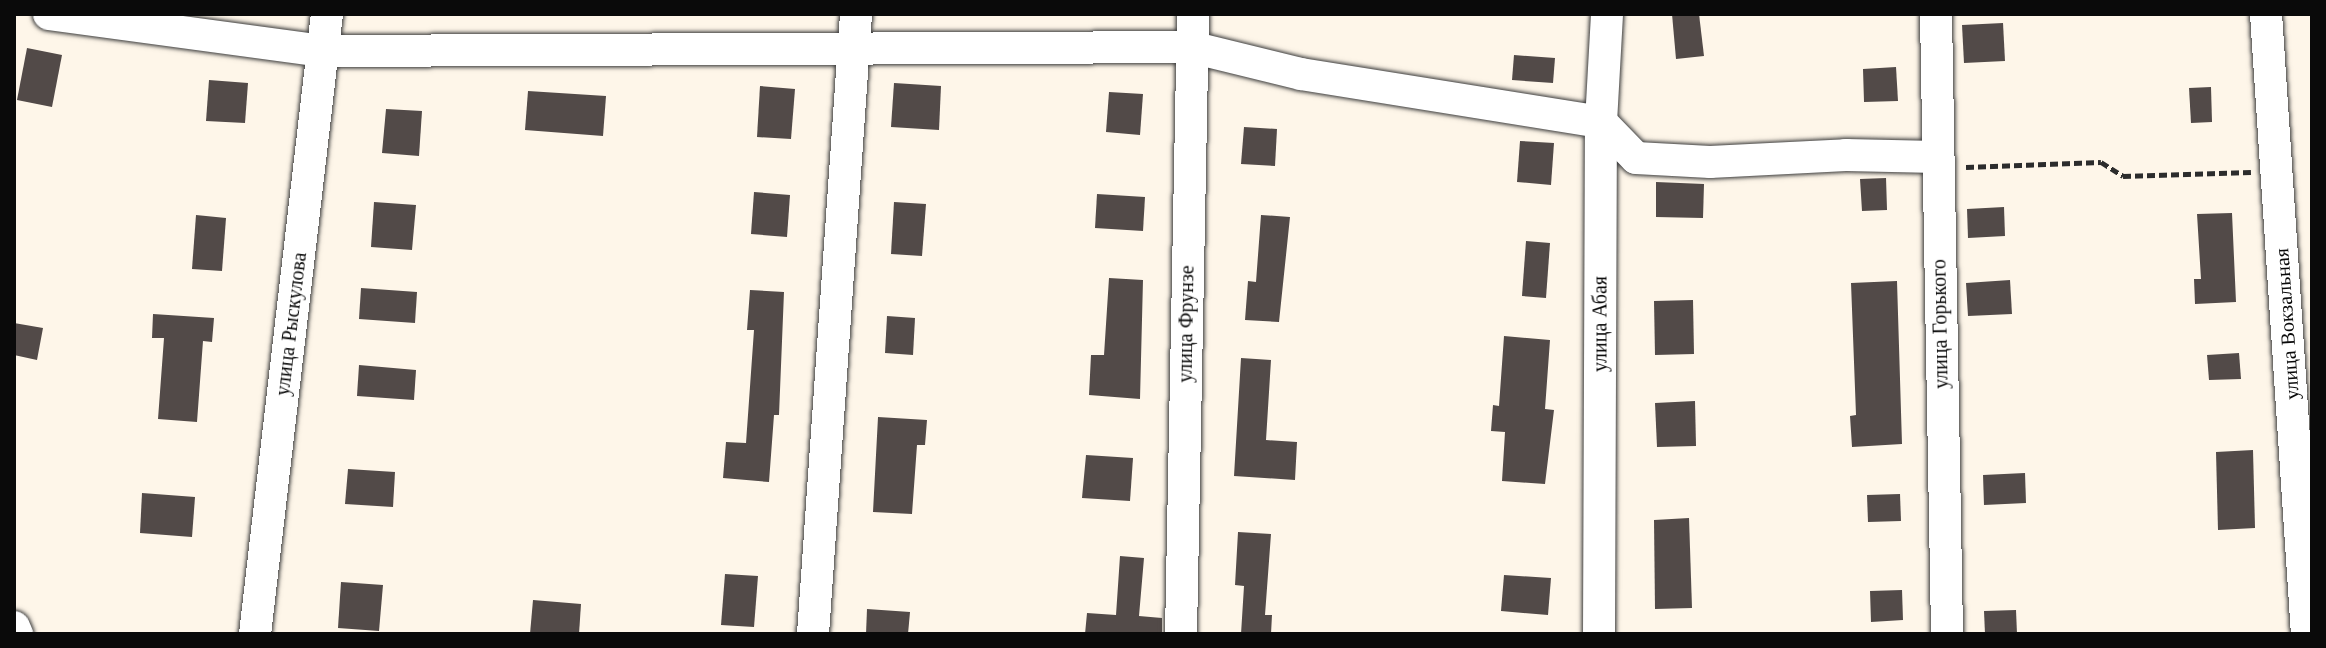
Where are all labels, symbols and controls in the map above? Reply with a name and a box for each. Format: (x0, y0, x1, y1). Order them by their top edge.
street label: улица Вокзальная (2270, 247, 2304, 401)
street label: улица Рыскулова (270, 251, 312, 397)
street label: улица Горького (1927, 259, 1953, 389)
street label: улица Фрунзе (1173, 265, 1199, 383)
street label: улица Абая (1588, 276, 1612, 372)

